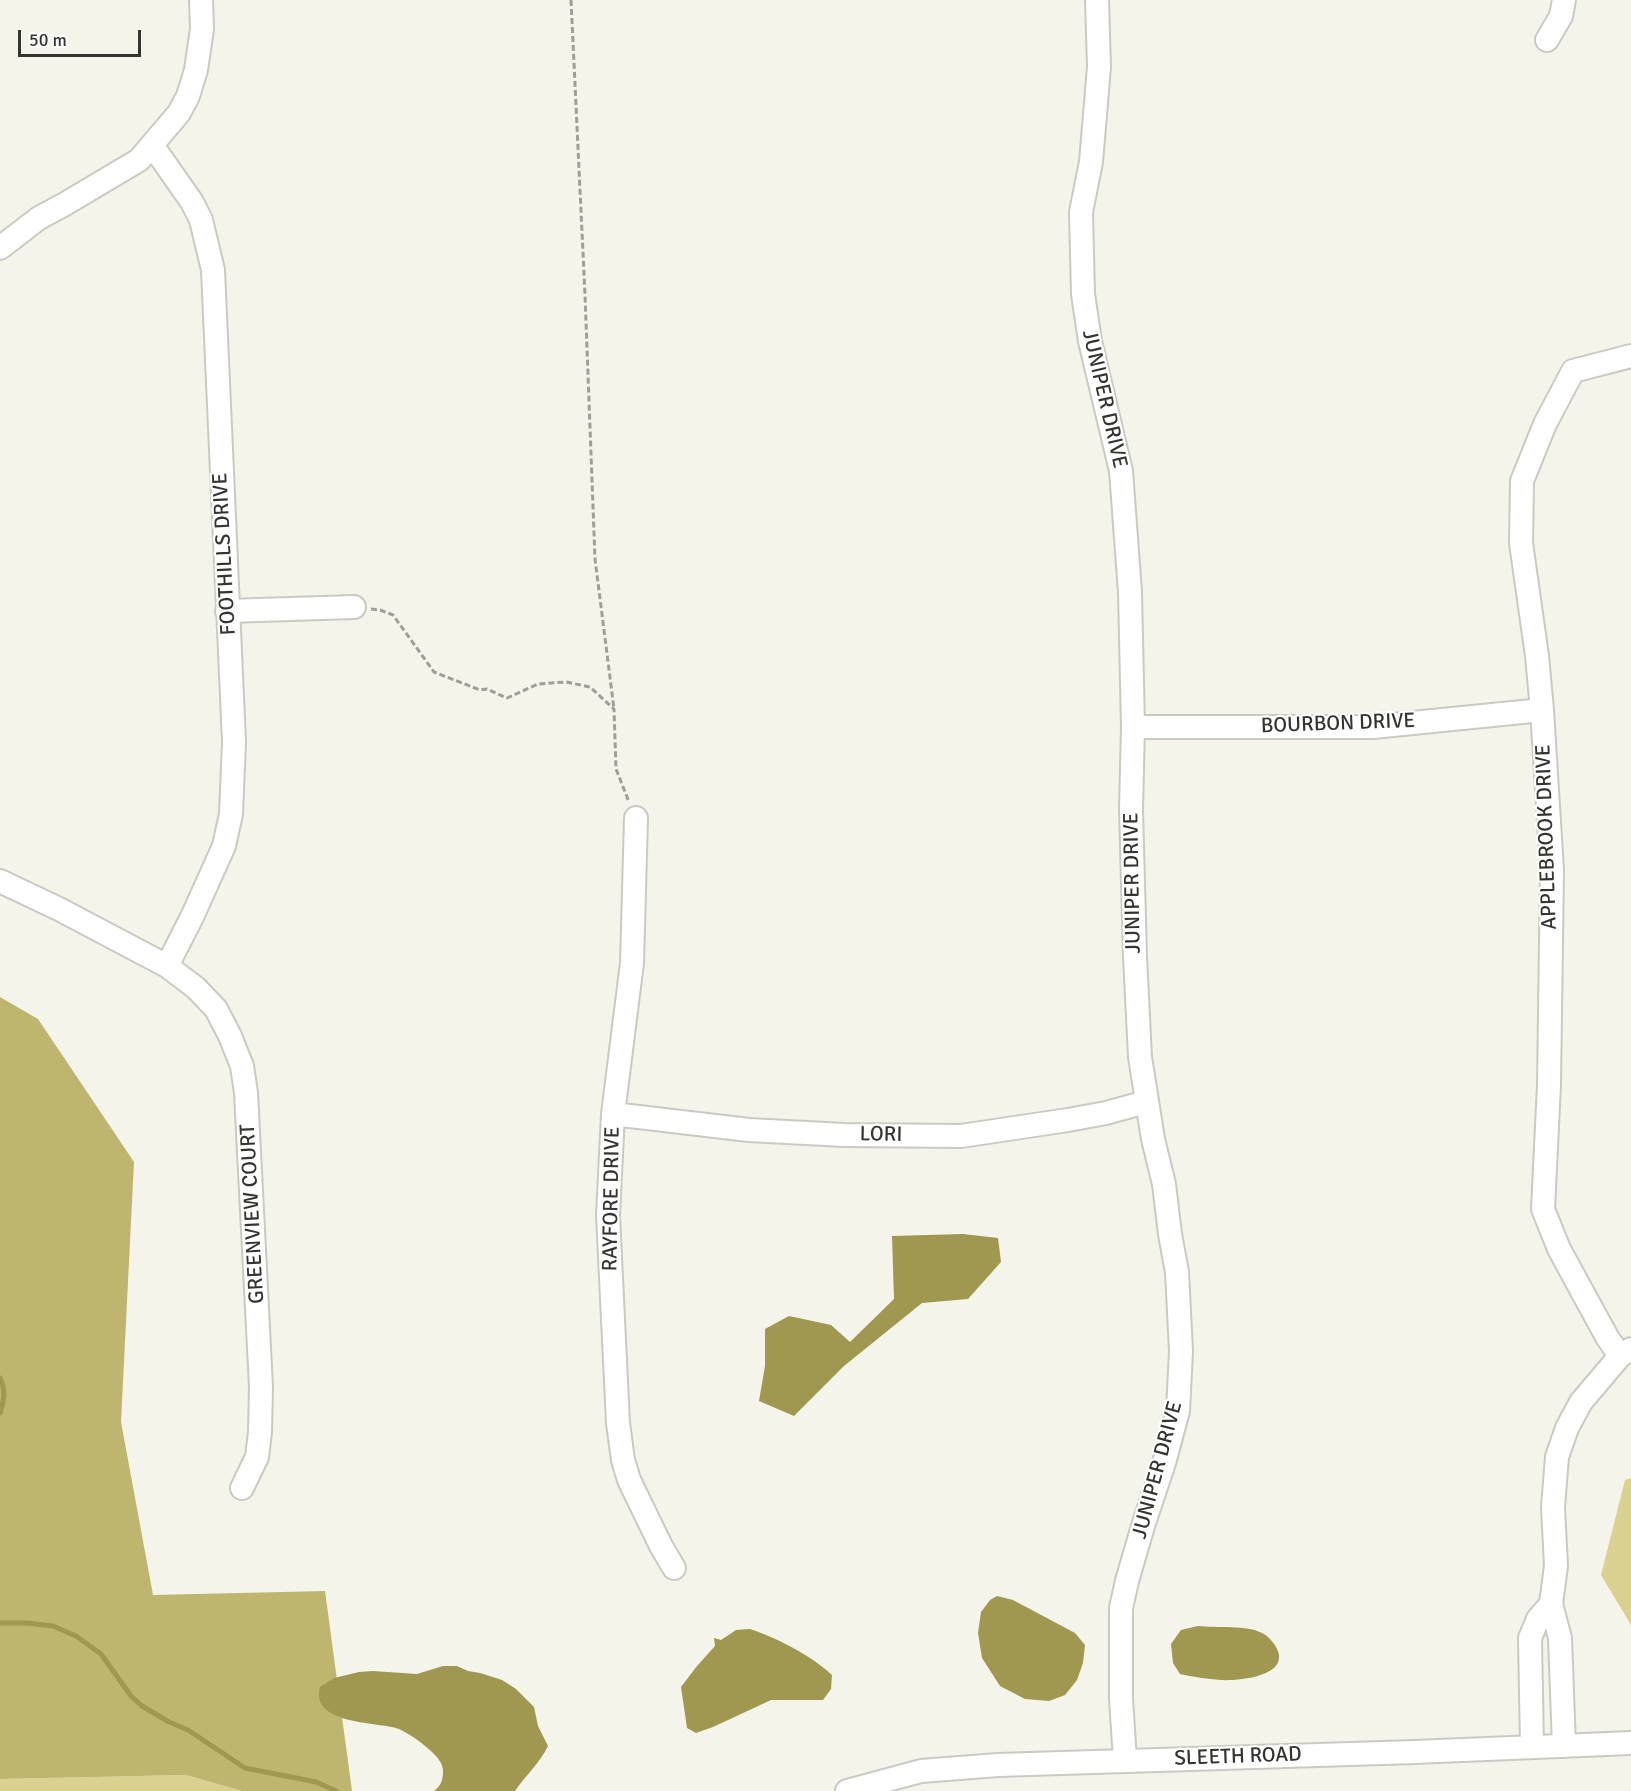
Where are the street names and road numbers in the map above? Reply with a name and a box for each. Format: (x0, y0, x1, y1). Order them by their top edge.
street label: JUNIPER DRIVE (1076, 327, 1132, 471)
street label: FOOTHILLS DRIVE (208, 472, 242, 636)
street label: BOURBON DRIVE (1260, 709, 1416, 739)
street label: APPLEBROOK DRIVE (1531, 744, 1563, 930)
street label: JUNIPER DRIVE (1119, 812, 1147, 954)
street label: LORI (859, 1122, 903, 1148)
street label: GREENVIEW COURT (236, 1124, 270, 1304)
street label: RAYFORE DRIVE (598, 1126, 626, 1272)
street label: JUNIPER DRIVE (1128, 1399, 1188, 1541)
street label: SLEETH ROAD (1174, 1742, 1302, 1772)

